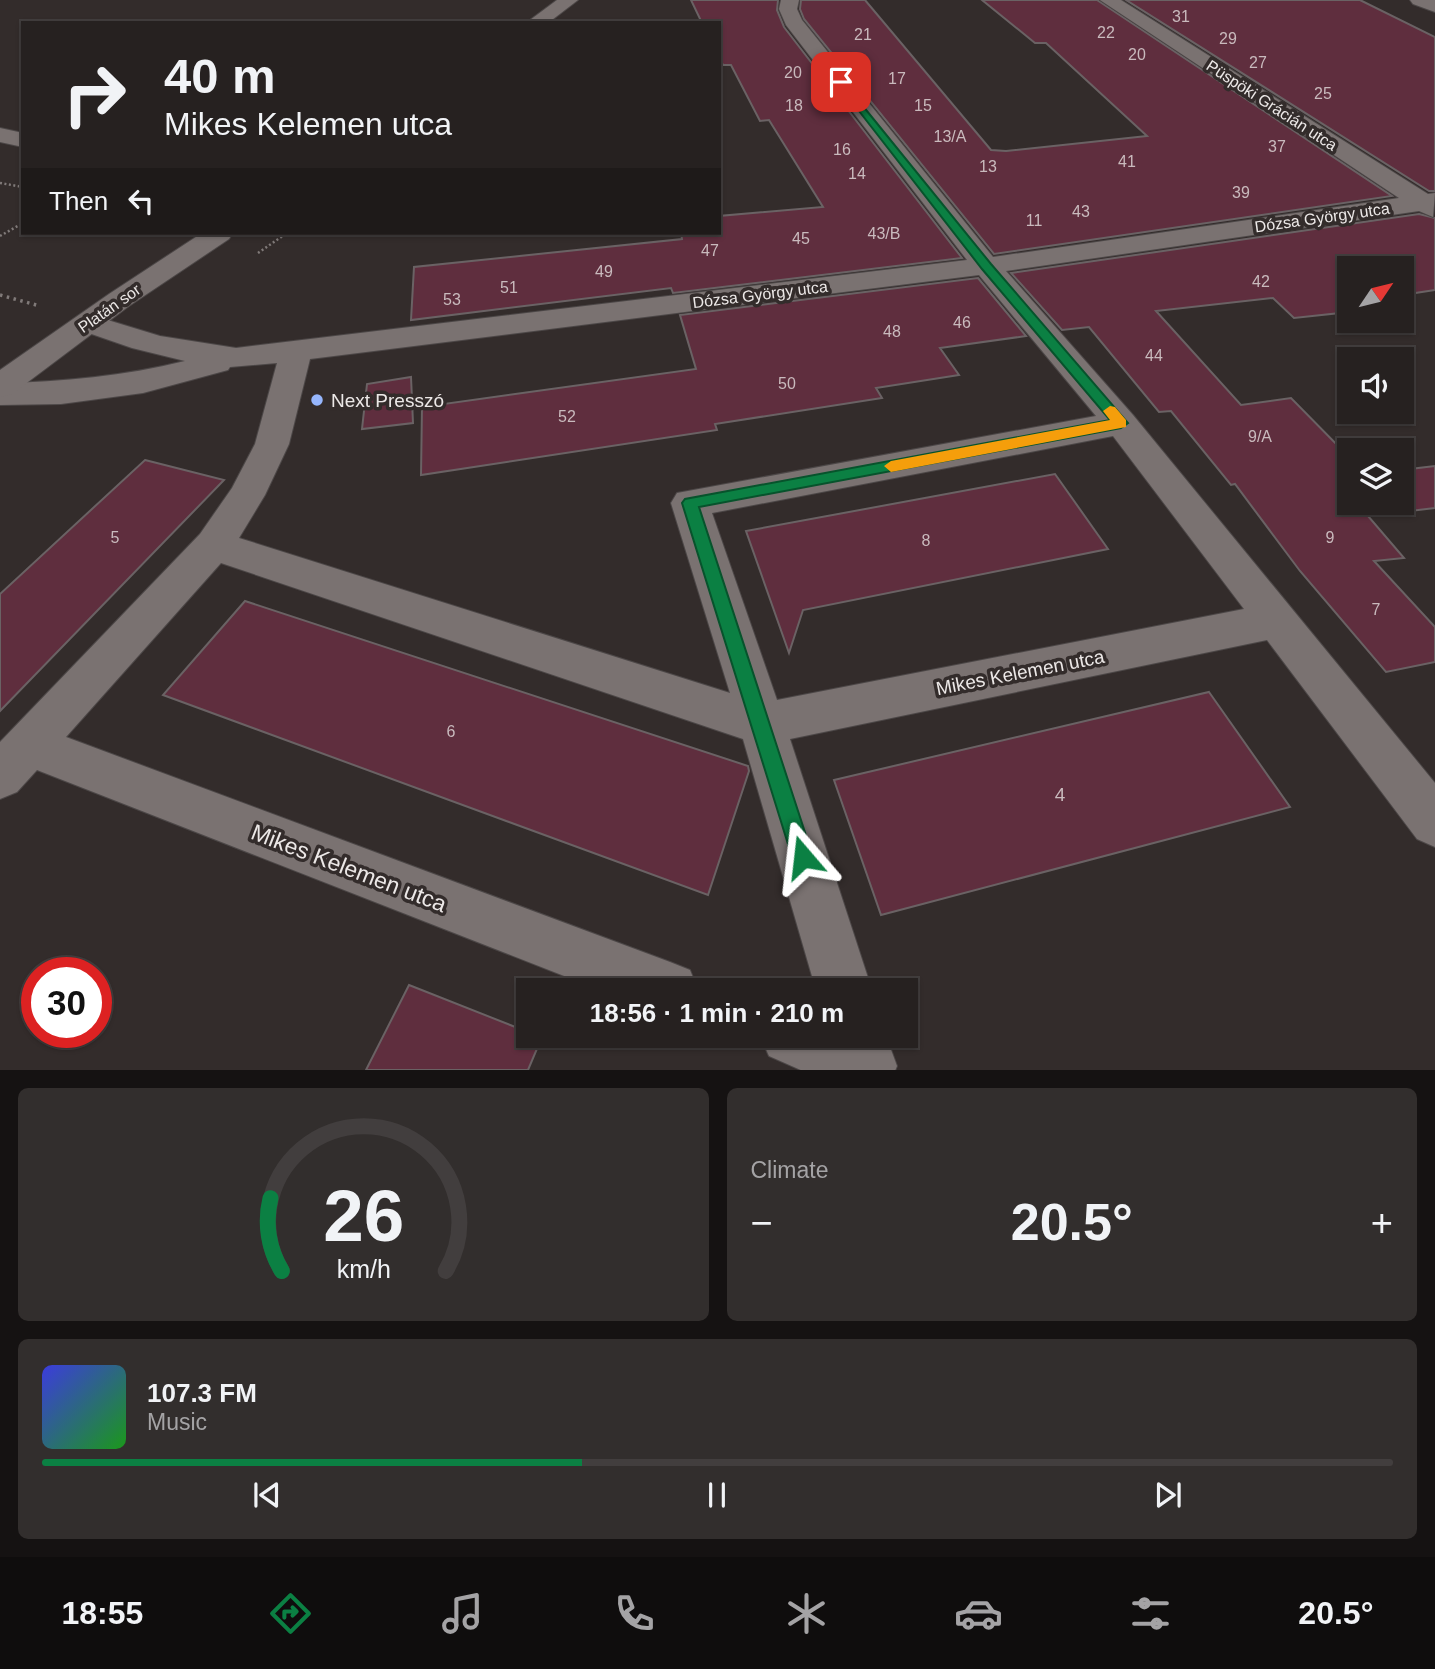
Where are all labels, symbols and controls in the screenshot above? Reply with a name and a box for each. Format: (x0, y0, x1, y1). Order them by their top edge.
house number: 31 (1172, 8, 1190, 25)
house number: 22 (1097, 24, 1115, 41)
house number: 21 (854, 26, 872, 43)
house number: 29 (1219, 30, 1237, 47)
house number: 20 (1128, 46, 1146, 63)
icon: right (49, 49, 140, 140)
text: 40 m (164, 49, 276, 103)
pin (811, 52, 871, 112)
house number: 27 (1249, 54, 1267, 71)
street label: Püspöki Grácián utca (1203, 57, 1340, 154)
icon: arrive (822, 63, 860, 101)
house number: 20 (784, 64, 802, 81)
house number: 17 (888, 70, 906, 87)
house number: 25 (1314, 85, 1332, 102)
house number: 18 (785, 97, 803, 114)
house number: 15 (914, 97, 932, 114)
text: Mikes Kelemen utca (164, 106, 452, 142)
house number: 13/A (934, 128, 967, 145)
house number: 37 (1268, 138, 1286, 155)
house number: 16 (833, 141, 851, 158)
house number: 41 (1118, 153, 1136, 170)
house number: 13 (979, 158, 997, 175)
house number: 14 (848, 165, 866, 182)
icon: left (122, 182, 160, 220)
house number: 39 (1232, 184, 1250, 201)
text: Then (49, 186, 108, 216)
street label: Dózsa György utca (1254, 200, 1391, 235)
house number: 43 (1072, 203, 1090, 220)
house number: 11 (1026, 212, 1042, 229)
house number: 43/B (868, 225, 900, 242)
house number: 45 (792, 230, 810, 247)
house number: 47 (701, 242, 719, 259)
north arrow (1337, 256, 1414, 332)
map controls (1337, 256, 1414, 515)
house number: 49 (595, 263, 613, 280)
house number: 42 (1252, 273, 1270, 290)
street label: Dózsa György utca (692, 278, 829, 311)
house number: 51 (500, 279, 518, 296)
street label: Platán sor (75, 280, 144, 336)
house number: 53 (443, 291, 461, 308)
house number: 46 (953, 314, 971, 331)
house number: 48 (883, 323, 901, 340)
house number: 44 (1145, 347, 1163, 364)
button: sound (1337, 347, 1414, 424)
house number: 50 (778, 375, 796, 392)
place label: Next Presszó (331, 390, 444, 411)
marker: Next Presszó (309, 392, 325, 408)
house number: 52 (558, 408, 576, 425)
house number: 9/A (1248, 428, 1272, 445)
button: layers (1337, 438, 1414, 515)
house number: 5 (111, 529, 120, 546)
house number: 9 (1326, 529, 1335, 546)
house number: 8 (922, 532, 931, 549)
house number: 7 (1372, 601, 1381, 618)
street label: Mikes Kelemen utca (934, 646, 1106, 699)
house number: 6 (447, 723, 456, 740)
house number: 4 (1055, 784, 1066, 805)
street label: Mikes Kelemen utca (248, 819, 451, 917)
position arrow (766, 820, 840, 894)
speed limit sign: 30 (21, 957, 112, 1048)
text: 18:56 · 1 min · 210 m (590, 998, 844, 1028)
text: Climate (751, 1157, 828, 1183)
text: 26 (323, 1175, 404, 1256)
text: 20.5° (1011, 1193, 1133, 1251)
text: − (751, 1202, 773, 1244)
text: + (1371, 1202, 1393, 1244)
text: km/h (336, 1254, 390, 1282)
text: 107.3 FM (147, 1378, 257, 1408)
text: Music (147, 1409, 207, 1435)
icon: previous (248, 1476, 286, 1514)
icon: pause (698, 1476, 736, 1514)
icon: next (1149, 1476, 1187, 1514)
icon: directions (266, 1589, 315, 1638)
icon: music (438, 1589, 487, 1638)
icon: phone (610, 1589, 659, 1638)
icon: climate (782, 1589, 831, 1638)
icon: car (954, 1589, 1003, 1638)
icon: filters (1126, 1589, 1175, 1638)
text: 18:55 (62, 1595, 143, 1631)
text: 20.5° (1298, 1595, 1373, 1631)

